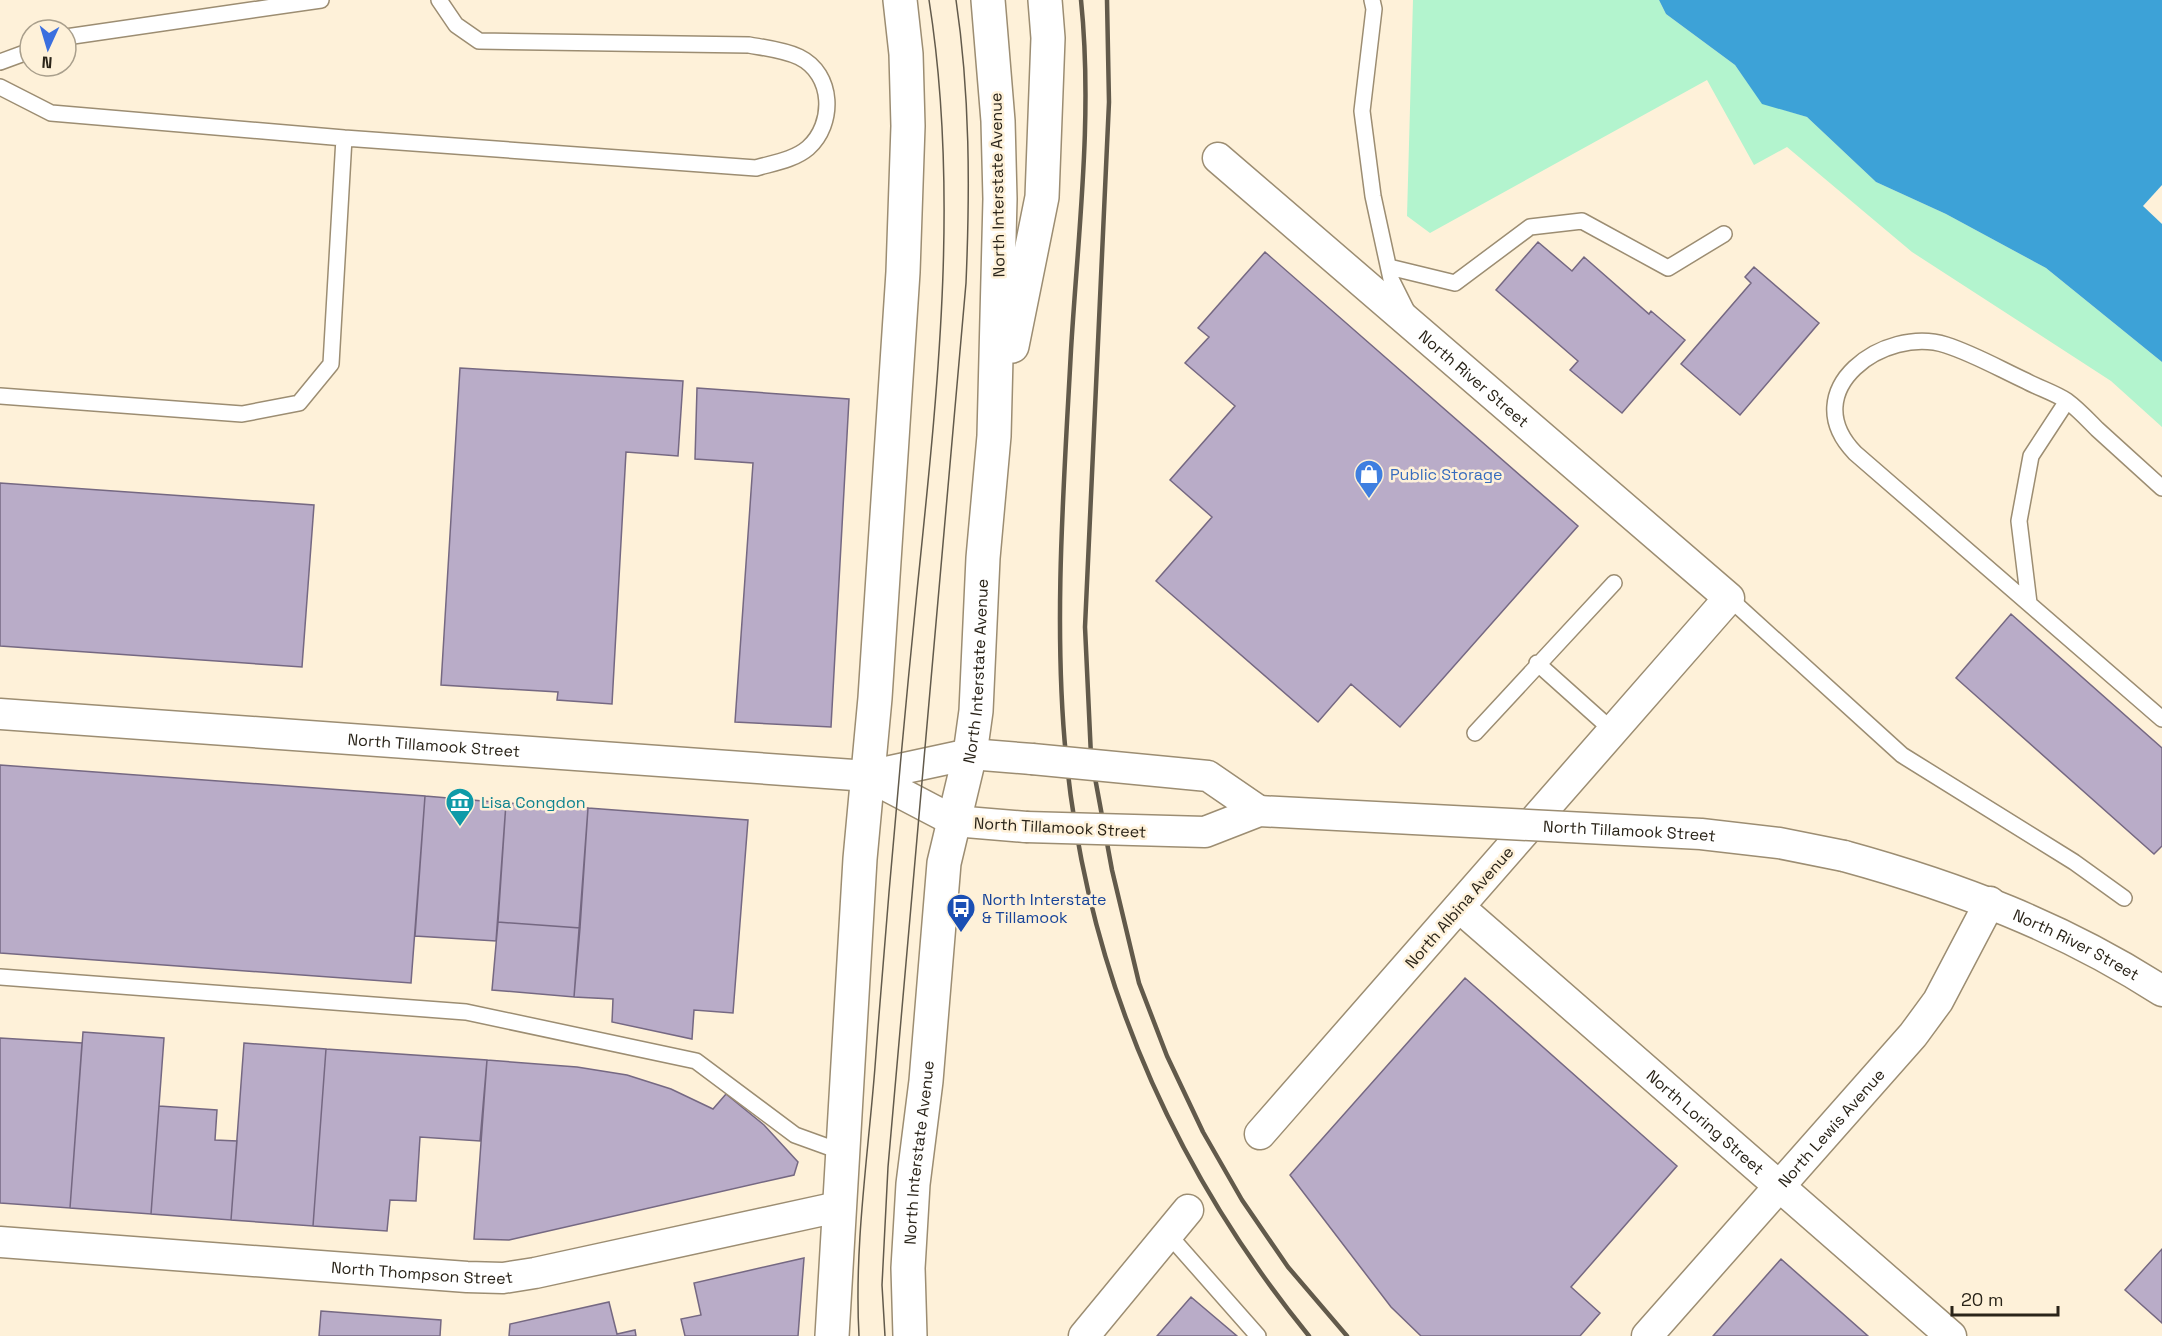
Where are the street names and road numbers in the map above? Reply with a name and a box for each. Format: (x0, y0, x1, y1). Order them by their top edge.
street label: North Interstate Avenue (985, 92, 1010, 278)
street label: North River Street (1414, 326, 1533, 432)
street label: North Interstate Avenue (958, 578, 993, 766)
street label: North Tillamook Street (347, 729, 521, 762)
street label: North Tillamook Street (973, 812, 1147, 843)
street label: North Tillamook Street (1543, 816, 1717, 847)
street label: North Albina Avenue (1401, 842, 1518, 973)
street label: North River Street (2010, 904, 2143, 985)
street label: North Interstate Avenue (899, 1060, 939, 1245)
street label: North Lewis Avenue (1773, 1064, 1890, 1192)
street label: North Loring Street (1642, 1065, 1768, 1179)
street label: North Thompson Street (330, 1257, 514, 1289)

